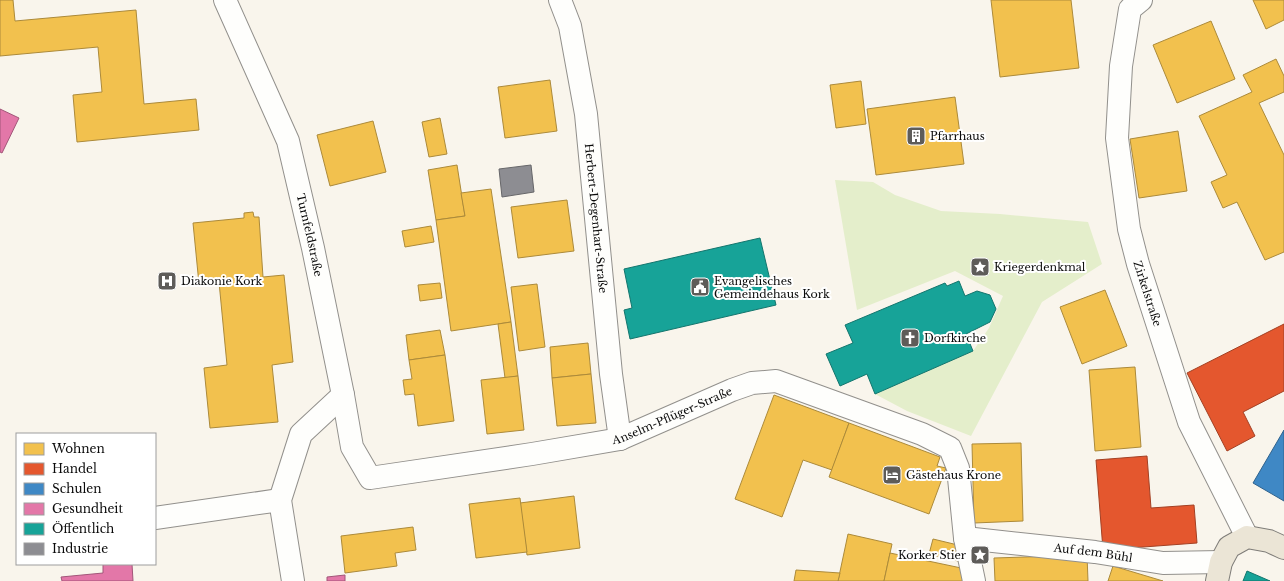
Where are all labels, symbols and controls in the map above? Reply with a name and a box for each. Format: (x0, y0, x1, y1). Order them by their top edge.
building icon: Pfarrhaus (905, 125, 927, 147)
place label: Pfarrhaus (930, 129, 985, 143)
street label: Herbert-Degenhart-Straße (582, 143, 610, 294)
street label: Turnfeldstraße (294, 192, 326, 278)
place icon: Kriegerdenkmal (969, 256, 991, 278)
street label: Zirkelstraße (1130, 259, 1165, 328)
place label: Kriegerdenkmal (994, 260, 1086, 274)
hospital icon: Diakonie Kork (156, 270, 178, 292)
place label: Diakonie Kork (181, 274, 263, 288)
place label: Evangelisches Gemeindehaus Kork (714, 274, 830, 301)
public building icon: Evangelisches Gemeindehaus Kork (689, 276, 711, 298)
church icon: Dorfkirche (899, 327, 921, 349)
place label: Dorfkirche (924, 331, 986, 345)
street label: Anselm-Pflüger-Straße (610, 384, 734, 447)
legend (16, 433, 156, 565)
text: Wohnen (51, 441, 105, 456)
text: Handel (52, 461, 97, 476)
hotel icon: Gästehaus Krone (881, 464, 903, 486)
place label: Gästehaus Krone (906, 468, 1001, 482)
text: Schulen (52, 481, 102, 496)
text: Gesundheit (52, 501, 123, 516)
text: Öffentlich (52, 520, 114, 536)
text: Industrie (52, 541, 108, 556)
street label: Auf dem Bühl (1052, 541, 1134, 565)
place icon: Korker Stier (969, 544, 991, 566)
place label: Korker Stier (898, 548, 967, 562)

